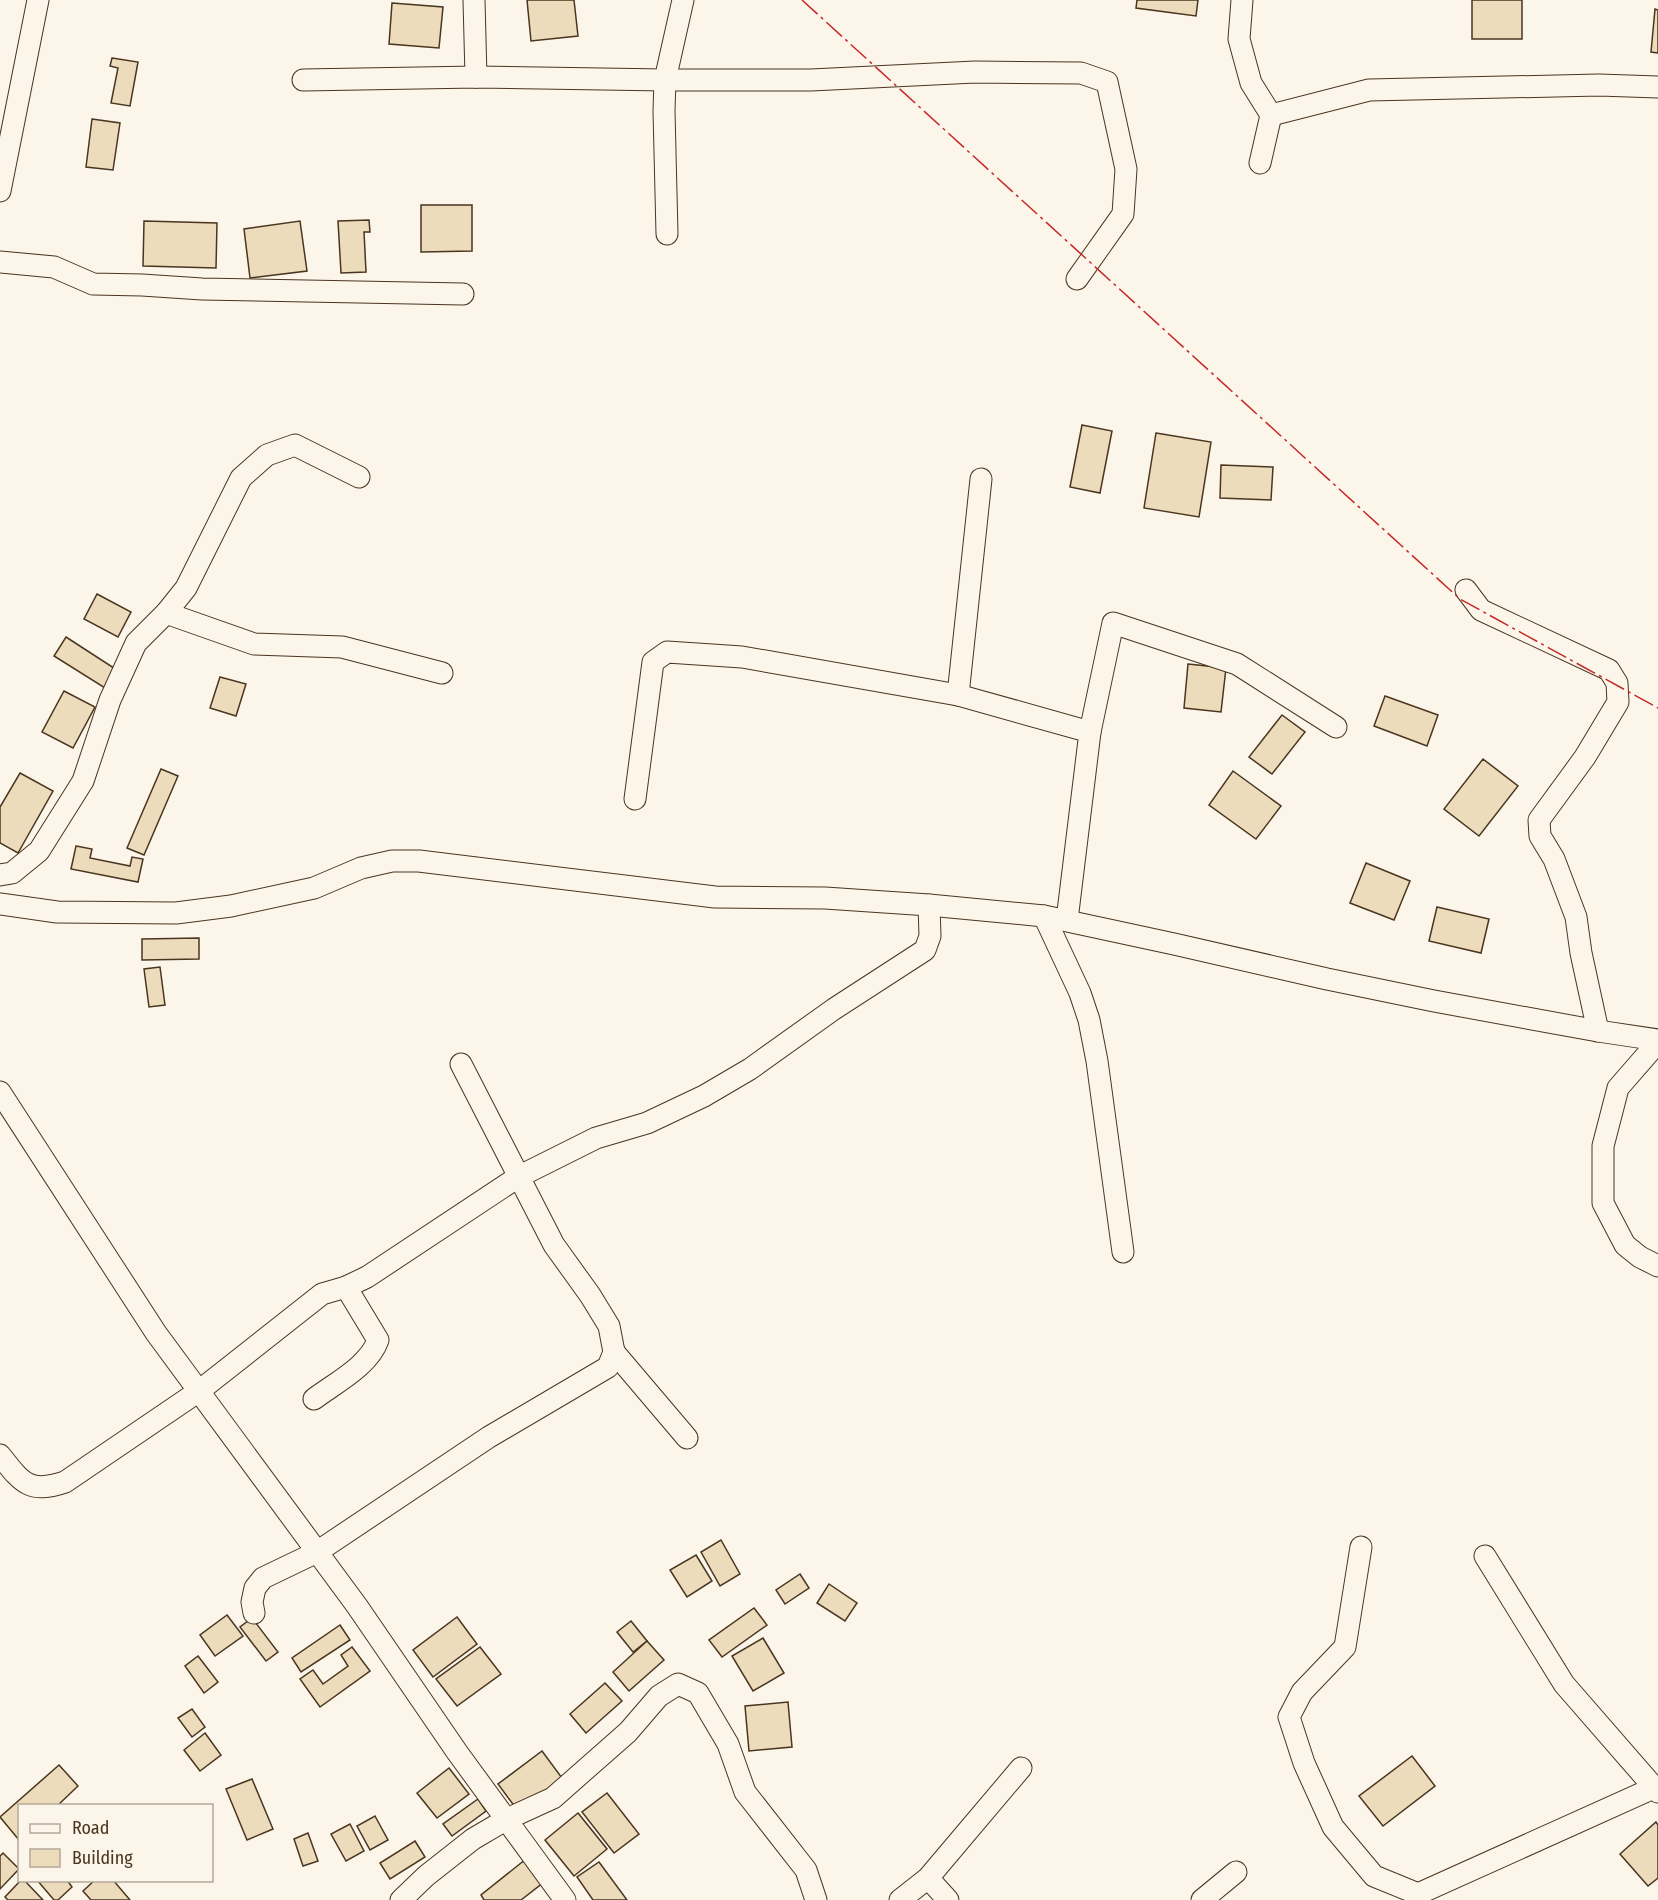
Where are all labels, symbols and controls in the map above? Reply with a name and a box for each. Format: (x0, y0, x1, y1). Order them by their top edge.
legend (18, 1804, 213, 1882)
text: Road (72, 1817, 109, 1839)
text: Building (72, 1847, 133, 1869)

